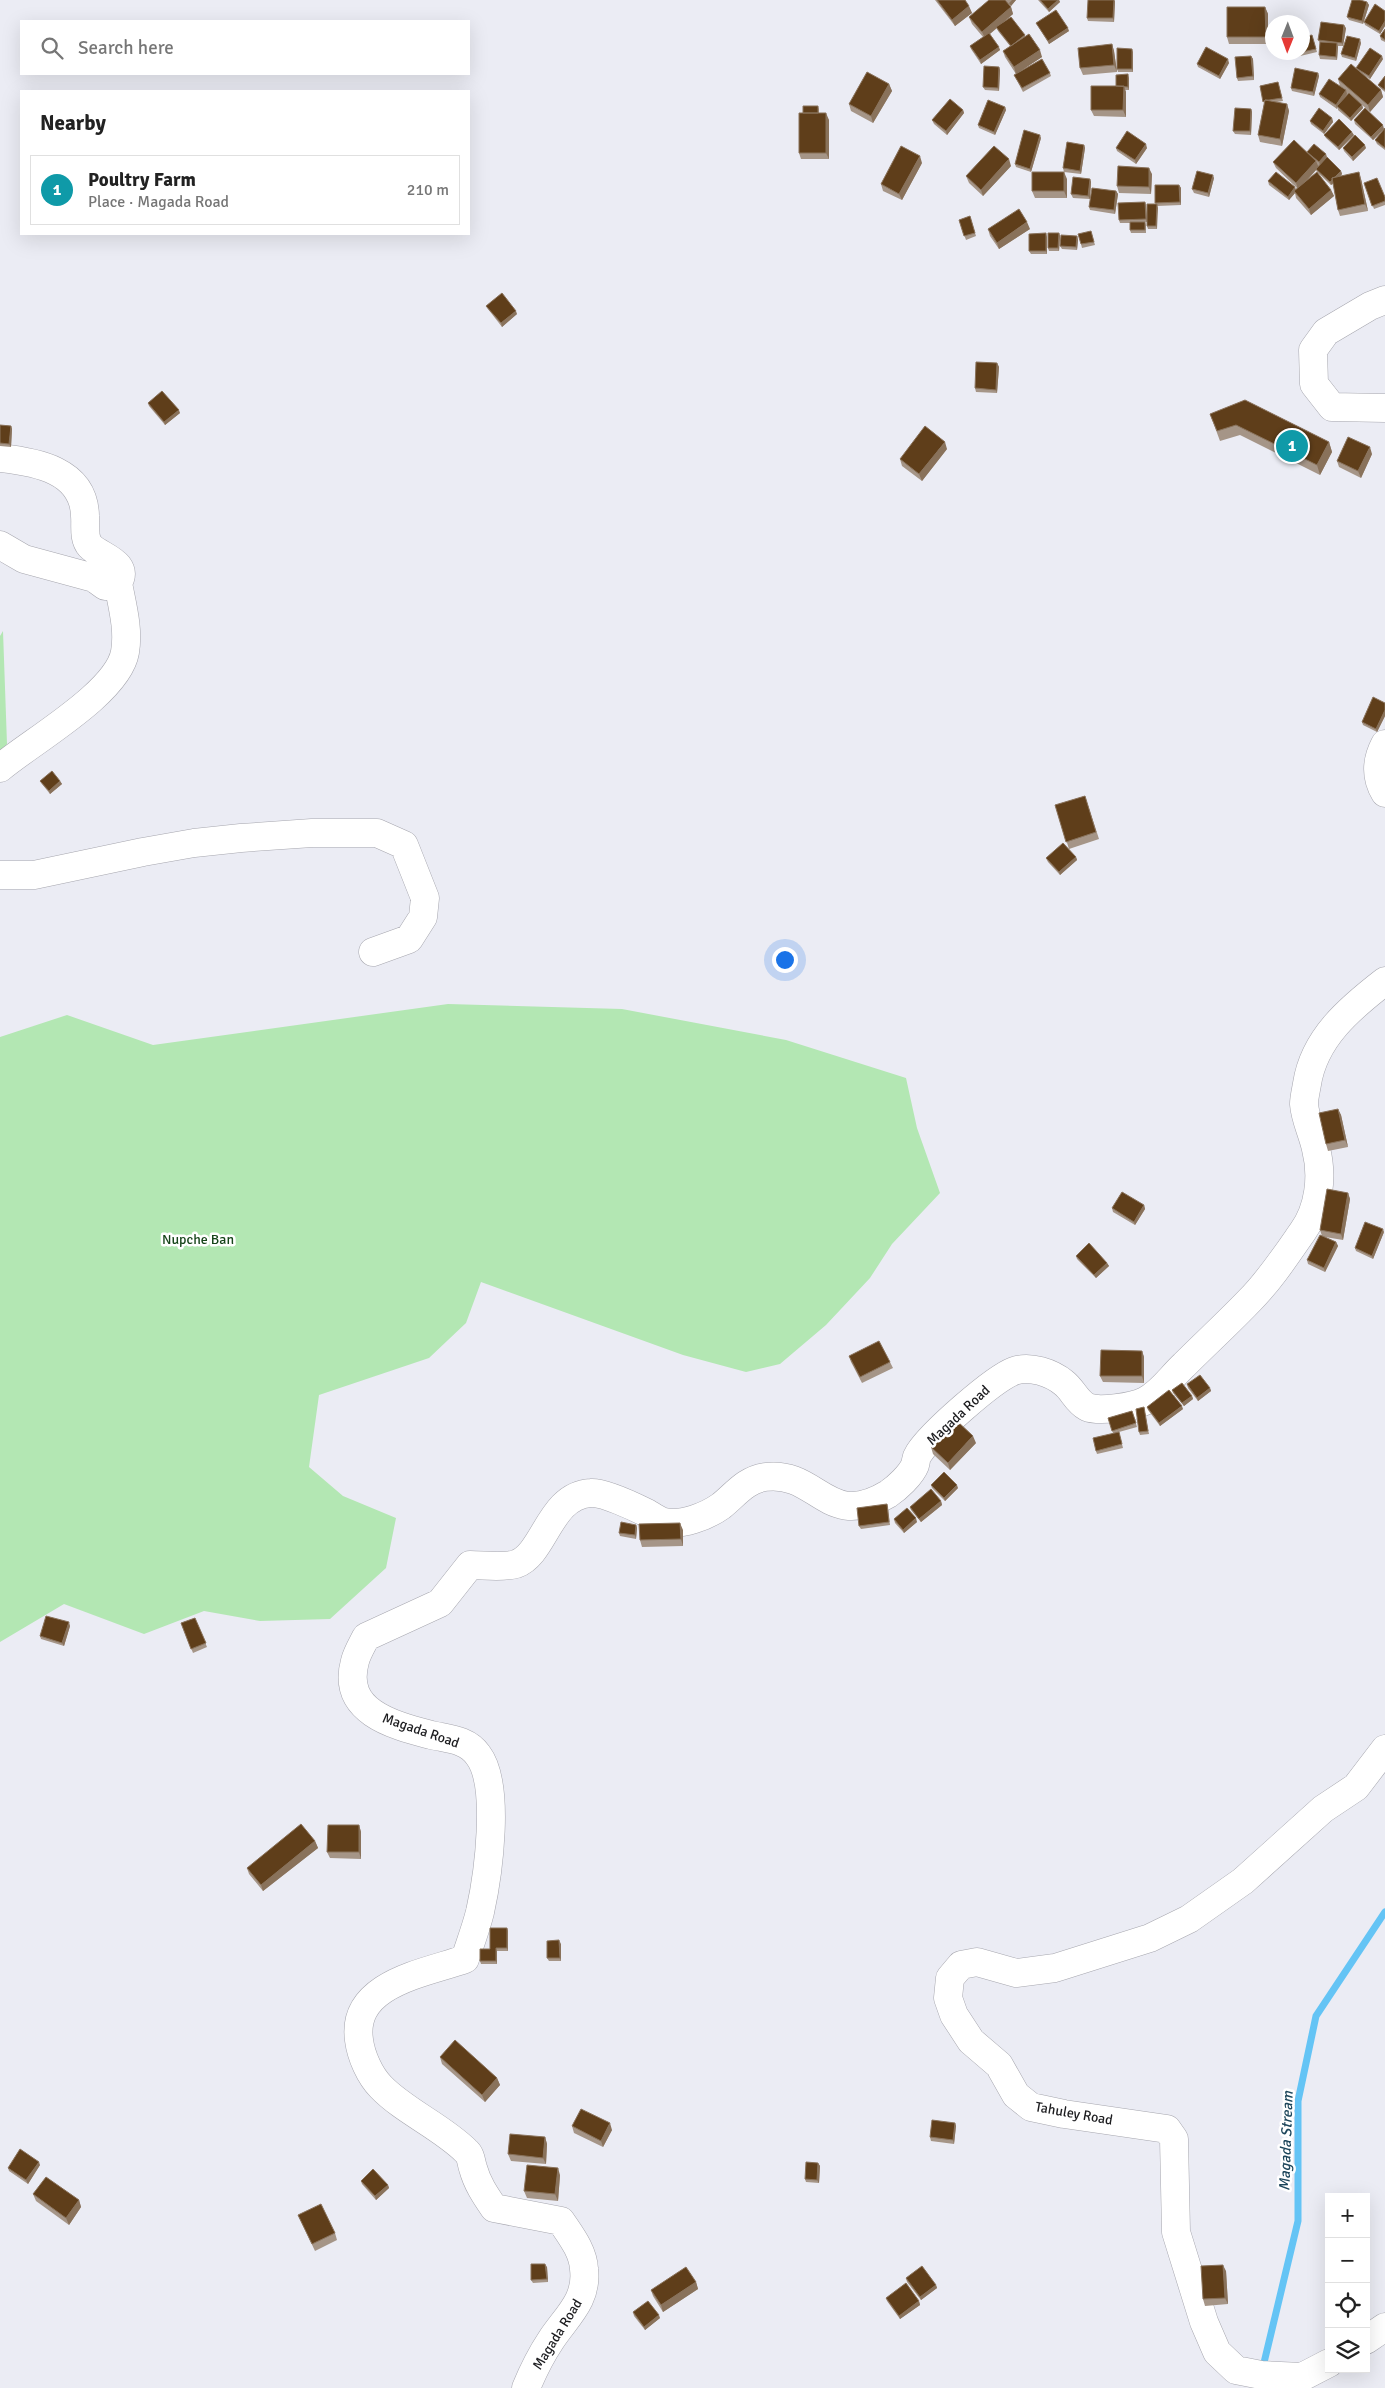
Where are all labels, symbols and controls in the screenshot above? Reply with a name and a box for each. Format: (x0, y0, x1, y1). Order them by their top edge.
north arrow (1265, 15, 1310, 60)
search box (20, 20, 470, 75)
icon: search (38, 34, 66, 62)
text: Search here (78, 36, 174, 60)
text: Nearby (40, 110, 106, 136)
text: Poultry Farm (88, 168, 196, 192)
text: 1 (53, 180, 61, 200)
text: 210 m (407, 180, 449, 200)
text: Place · Magada Road (88, 192, 229, 212)
pin: 1 (1276, 427, 1308, 465)
your location (772, 947, 798, 973)
park label: Nupche Ban (162, 1231, 234, 1248)
street label: Magada Road (923, 1382, 994, 1449)
street label: Magada Road (380, 1709, 462, 1752)
water label: Magada Stream (1275, 2090, 1297, 2191)
street label: Tahuley Road (1034, 2098, 1114, 2129)
map controls (1325, 2193, 1370, 2373)
button: + (1325, 2193, 1370, 2238)
button: − (1325, 2238, 1370, 2283)
button: locate (1325, 2283, 1370, 2328)
street label: Magada Road (529, 2296, 586, 2373)
button: layers (1325, 2328, 1370, 2373)

